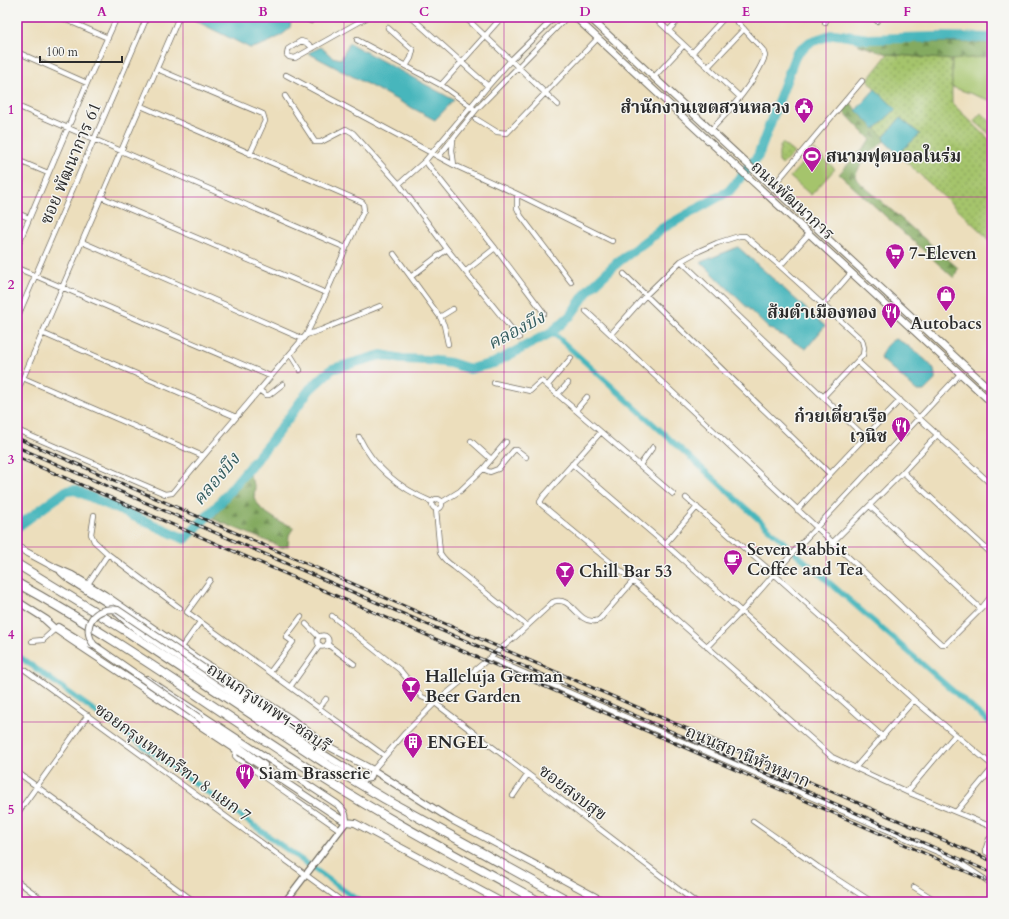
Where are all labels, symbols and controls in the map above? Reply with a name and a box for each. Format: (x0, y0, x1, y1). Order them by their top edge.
text: A (97, 3, 107, 21)
text: B (258, 3, 268, 21)
text: C (419, 3, 429, 21)
text: D (579, 3, 591, 21)
text: E (742, 3, 750, 21)
text: F (903, 3, 911, 21)
scale bar (40, 38, 122, 64)
text: 100 m (46, 44, 79, 60)
place label: สำนักงานเขตสวนหลวง (620, 96, 790, 119)
public building icon: สำนักงานเขตสวนหลวง (793, 96, 815, 124)
street label: ซอย พัฒนาการ 61 (34, 99, 107, 228)
text: 1 (8, 101, 14, 119)
place label: สนามฟุตบอลในร่ม (826, 144, 961, 168)
sports icon: สนามฟุตบอลในร่ม (801, 145, 823, 173)
street label: ถนนพัฒนาการ (746, 156, 840, 245)
supermarket icon: 7-Eleven (884, 242, 906, 270)
place label: 7-Eleven (909, 242, 977, 265)
text: 2 (8, 276, 15, 294)
shop icon: Autobacs (935, 284, 957, 312)
place label: ส้มตำเมืองทอง (767, 301, 877, 324)
restaurant icon: ส้มตำเมืองทอง (880, 301, 902, 329)
water label: คลองบึง (483, 304, 550, 356)
place label: Autobacs (910, 312, 982, 335)
place label: ก๋วยเตี๋ยวเรือ เวนิช (794, 404, 887, 448)
restaurant icon: ก๋วยเตี๋ยวเรือ เวนิช (890, 415, 912, 443)
water label: คลองบึง (187, 447, 247, 511)
text: 3 (8, 451, 15, 469)
place label: Seven Rabbit Coffee and Tea (747, 538, 864, 581)
cafe icon: Seven Rabbit Coffee and Tea (722, 548, 744, 576)
bar icon: Chill Bar 53 (554, 560, 576, 588)
place label: Chill Bar 53 (579, 560, 672, 583)
text: 4 (8, 626, 15, 644)
street label: ถนนกรุงเทพฯ-ชลบุรี (202, 657, 335, 757)
place label: Halleluja German Beer Garden (425, 665, 564, 708)
bar icon: Halleluja German Beer Garden (400, 675, 422, 703)
street label: ซอยกรุงเทพกรีฑา 8 แยก 7 (90, 698, 256, 827)
street label: ถนนสถานีหัวหมาก (682, 720, 814, 793)
building icon: ENGEL (402, 731, 424, 759)
place label: ENGEL (427, 731, 488, 754)
street label: ซอยสงบสุข (534, 759, 612, 826)
restaurant icon: Siam Brasserie (234, 762, 256, 790)
place label: Siam Brasserie (259, 762, 371, 785)
text: 5 (8, 801, 14, 819)

